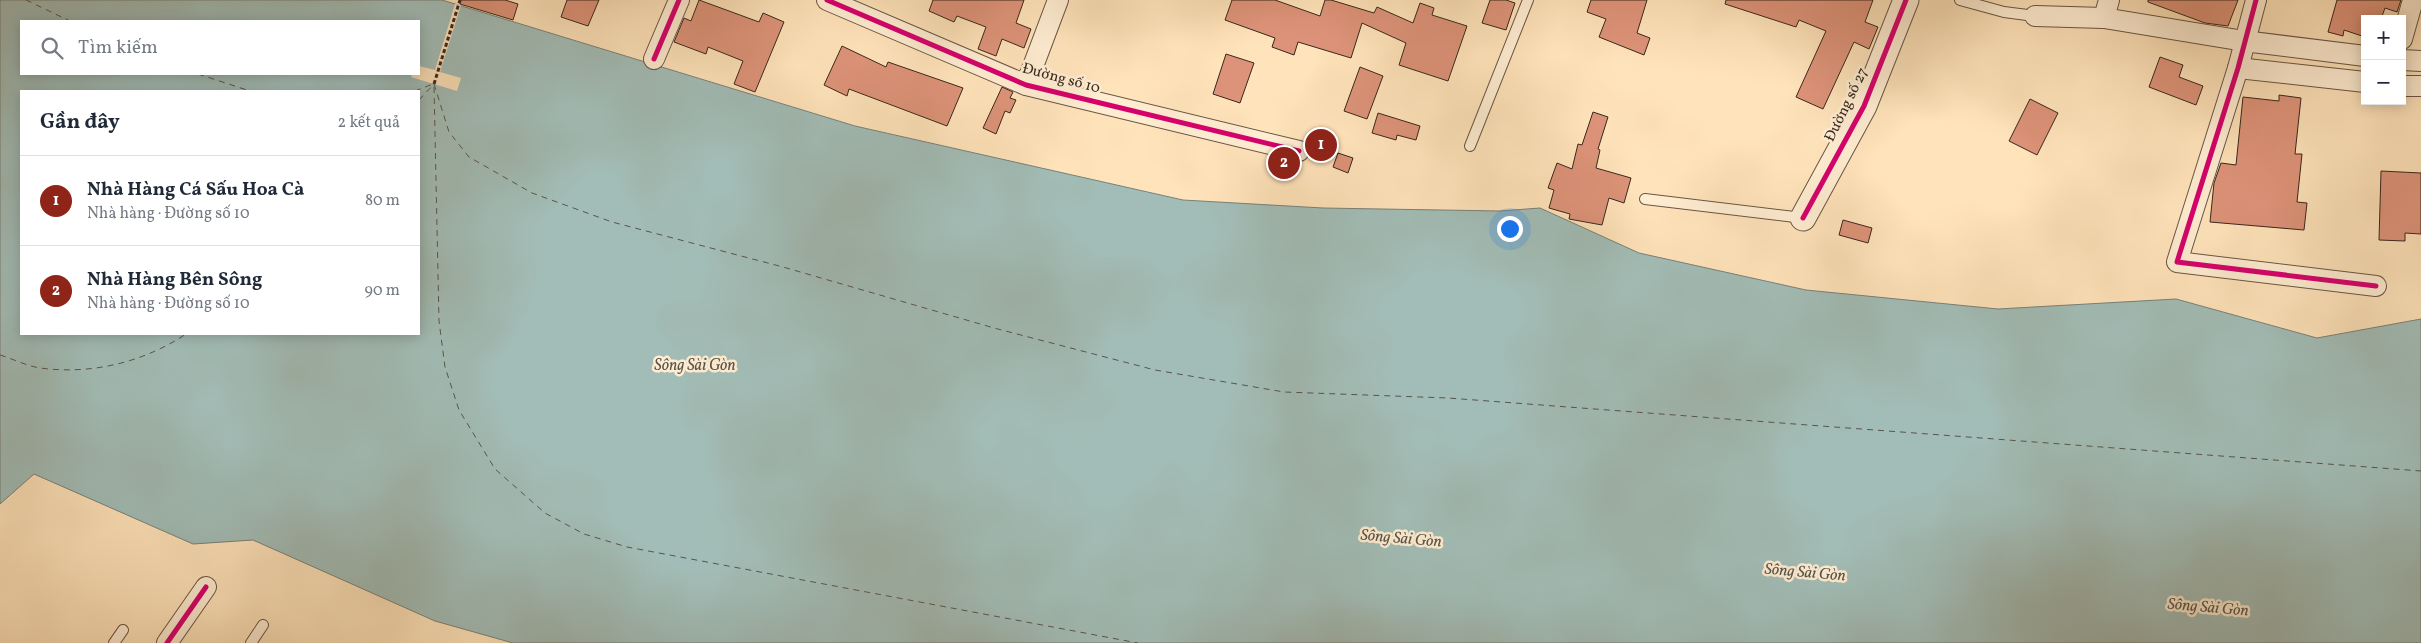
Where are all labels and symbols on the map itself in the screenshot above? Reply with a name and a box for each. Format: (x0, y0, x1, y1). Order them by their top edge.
street label: Đường số 10 (1020, 59, 1102, 99)
street label: Đường số 27 (1820, 64, 1874, 146)
pin: 1 (1305, 126, 1337, 164)
pin: 2 (1268, 144, 1300, 182)
your location (1497, 216, 1523, 242)
water label: Sông Sài Gòn (654, 355, 736, 377)
water label: Sông Sài Gòn (1360, 524, 1442, 554)
water label: Sông Sài Gòn (1764, 558, 1846, 588)
water label: Sông Sài Gòn (2167, 593, 2249, 623)

